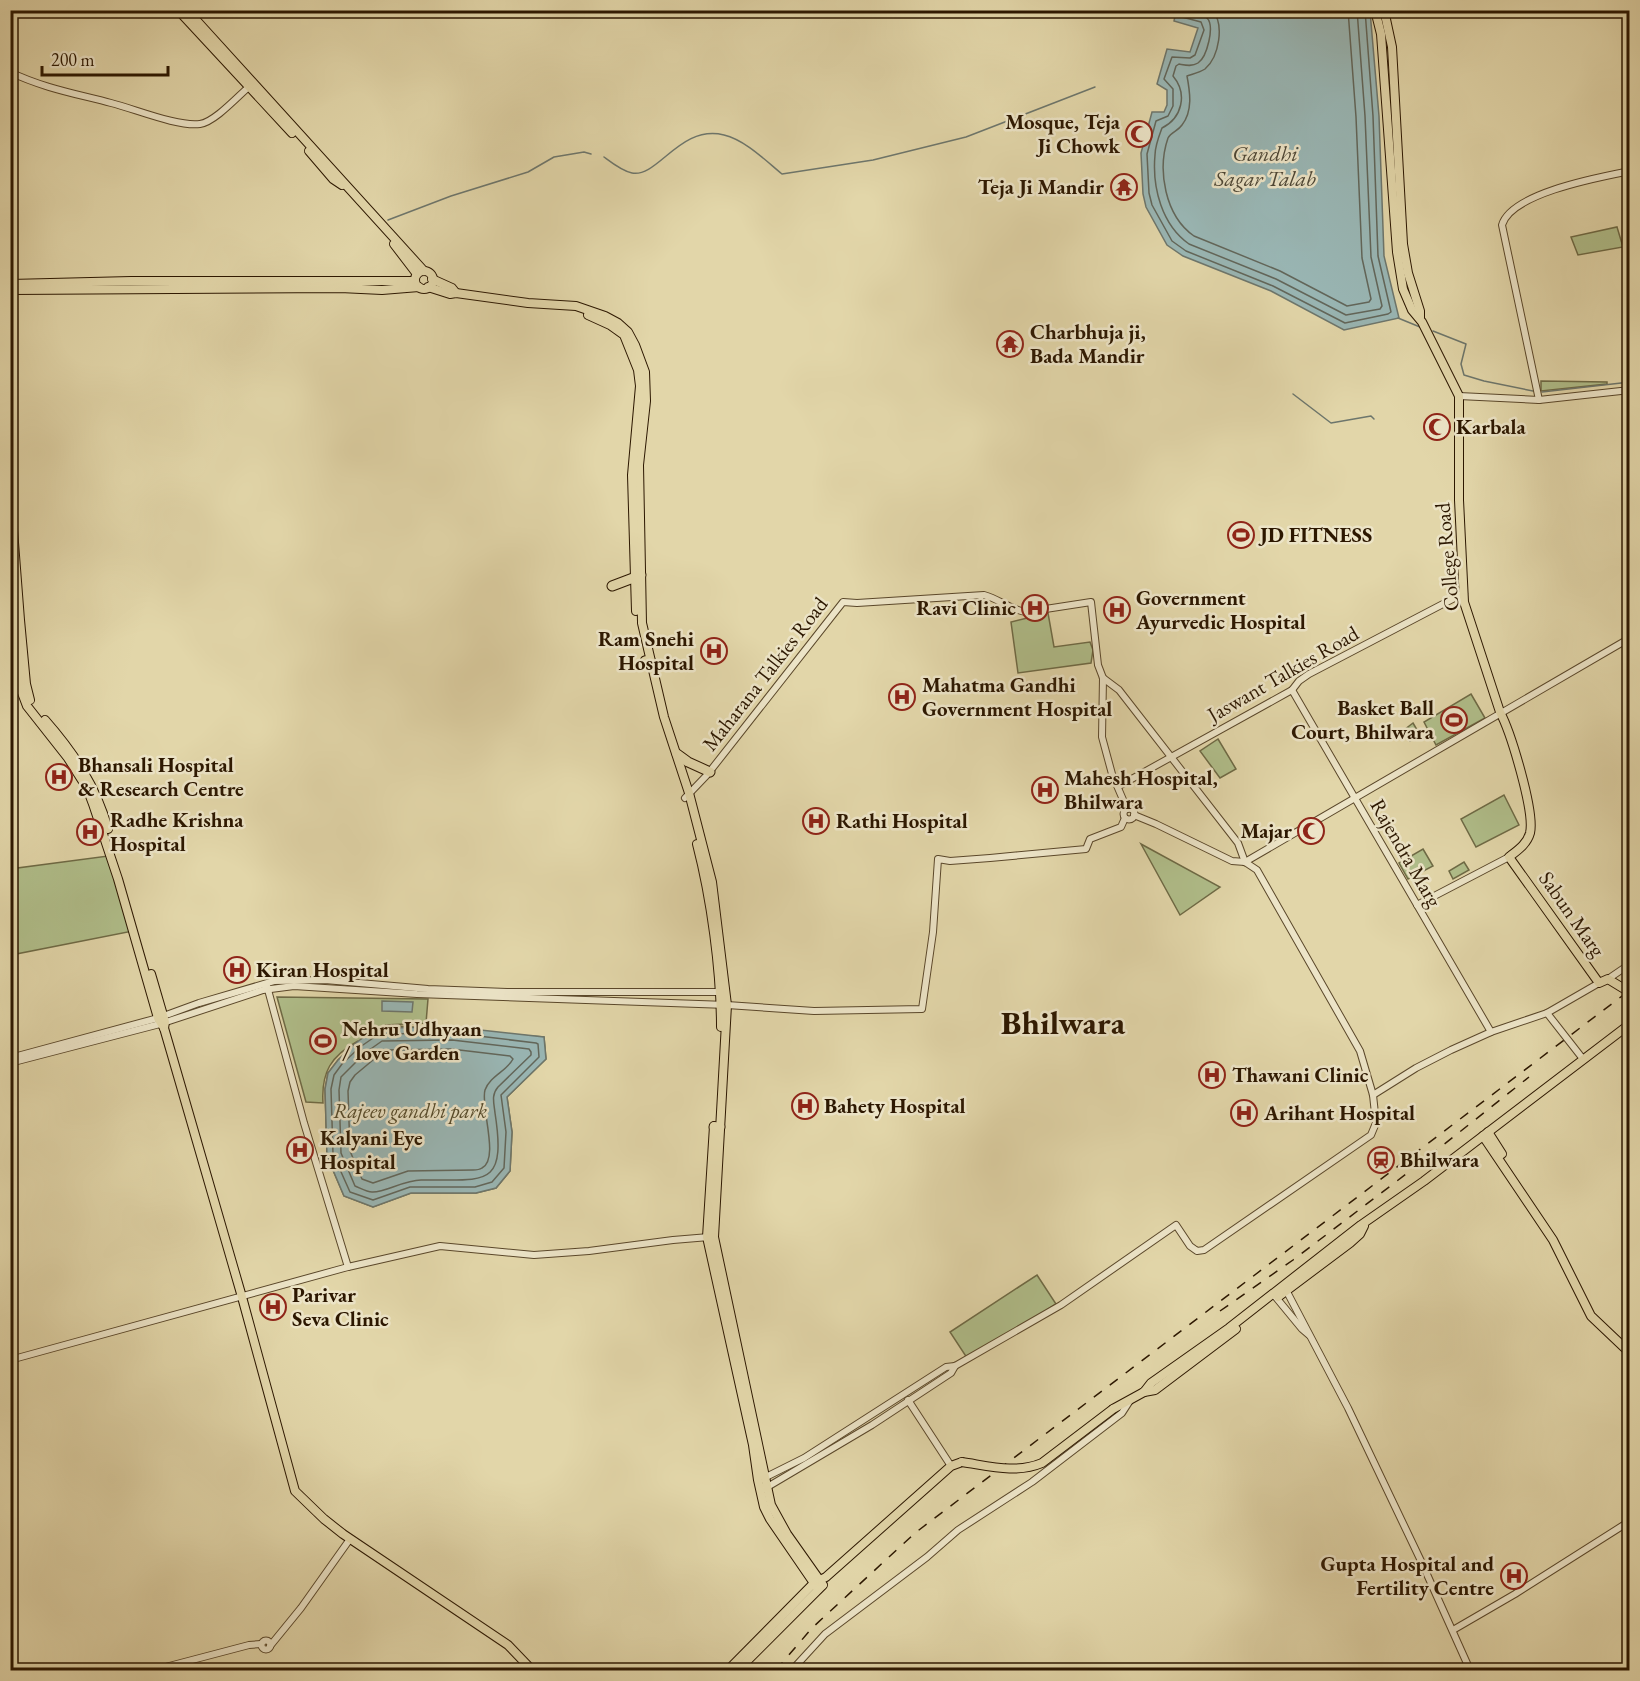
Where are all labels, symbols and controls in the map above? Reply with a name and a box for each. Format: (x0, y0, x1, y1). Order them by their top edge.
scale bar (42, 39, 168, 77)
text: 200 m (51, 48, 95, 71)
place label: Mosque, Teja Ji Chowk (1005, 108, 1121, 159)
mosque icon: Mosque, Teja Ji Chowk (1124, 119, 1154, 149)
water label: Gandhi Sagar Talab (1213, 139, 1316, 193)
temple icon: Teja Ji Mandir (1109, 172, 1139, 202)
place label: Teja Ji Mandir (978, 173, 1104, 200)
place label: Charbhuja ji, Bada Mandir (1030, 318, 1146, 369)
temple icon: Charbhuja ji, Bada Mandir (995, 329, 1025, 359)
mosque icon: Karbala (1422, 412, 1452, 442)
place label: Karbala (1456, 413, 1526, 440)
street label: College Road (1428, 501, 1465, 612)
sports icon: JD FITNESS (1226, 520, 1256, 550)
place label: JD FITNESS (1258, 521, 1372, 548)
place label: Government Ayurvedic Hospital (1135, 584, 1306, 635)
street label: Maharana Talkies Road (696, 591, 834, 756)
hospital icon: Ravi Clinic (1020, 593, 1050, 623)
place label: Ravi Clinic (916, 594, 1016, 621)
hospital icon: Government Ayurvedic Hospital (1102, 595, 1132, 625)
street label: Jaswant Talkies Road (1201, 619, 1363, 729)
place label: Ram Snehi Hospital (598, 625, 694, 676)
hospital icon: Ram Snehi Hospital (699, 636, 729, 666)
place label: Mahatma Gandhi Government Hospital (922, 671, 1112, 722)
hospital icon: Mahatma Gandhi Government Hospital (887, 682, 917, 712)
place label: Basket Ball Court, Bhilwara (1291, 694, 1435, 745)
sports icon: Basket Ball Court, Bhilwara (1439, 705, 1469, 735)
place label: Bhansali Hospital & Research Centre (78, 751, 244, 802)
hospital icon: Bhansali Hospital & Research Centre (44, 762, 74, 792)
place label: Mahesh Hospital, Bhilwara (1064, 764, 1218, 815)
hospital icon: Mahesh Hospital, Bhilwara (1030, 775, 1060, 805)
street label: Rajendra Marg (1365, 794, 1449, 912)
place label: Radhe Krishna Hospital (110, 806, 244, 857)
hospital icon: Rathi Hospital (801, 806, 831, 836)
place label: Rathi Hospital (836, 807, 968, 834)
mosque icon: Majar (1296, 816, 1326, 846)
hospital icon: Radhe Krishna Hospital (75, 817, 105, 847)
place label: Majar (1241, 817, 1292, 844)
street label: Sabun Marg (1533, 866, 1612, 962)
hospital icon: Kiran Hospital (222, 955, 252, 985)
place label: Kiran Hospital (256, 956, 389, 983)
district label: Bhilwara (1001, 1001, 1126, 1044)
place label: Nehru Udhyaan / love Garden (342, 1015, 482, 1066)
sports icon: Nehru Udhyaan / love Garden (308, 1026, 338, 1056)
hospital icon: Thawani Clinic (1197, 1060, 1227, 1090)
place label: Thawani Clinic (1232, 1061, 1369, 1088)
hospital icon: Bahety Hospital (790, 1091, 820, 1121)
place label: Bahety Hospital (824, 1092, 966, 1119)
park label: Rajeev gandhi park (333, 1097, 487, 1124)
hospital icon: Arihant Hospital (1229, 1098, 1259, 1128)
place label: Arihant Hospital (1263, 1099, 1415, 1126)
place label: Kalyani Eye Hospital (320, 1124, 423, 1175)
hospital icon: Kalyani Eye Hospital (285, 1135, 315, 1165)
station icon: Bhilwara (1366, 1145, 1396, 1175)
place label: Bhilwara (1400, 1146, 1480, 1173)
place label: Parivar Seva Clinic (292, 1281, 389, 1332)
hospital icon: Parivar Seva Clinic (258, 1292, 288, 1322)
place label: Gupta Hospital and Fertility Centre (1320, 1550, 1494, 1601)
hospital icon: Gupta Hospital and Fertility Centre (1499, 1561, 1529, 1591)

